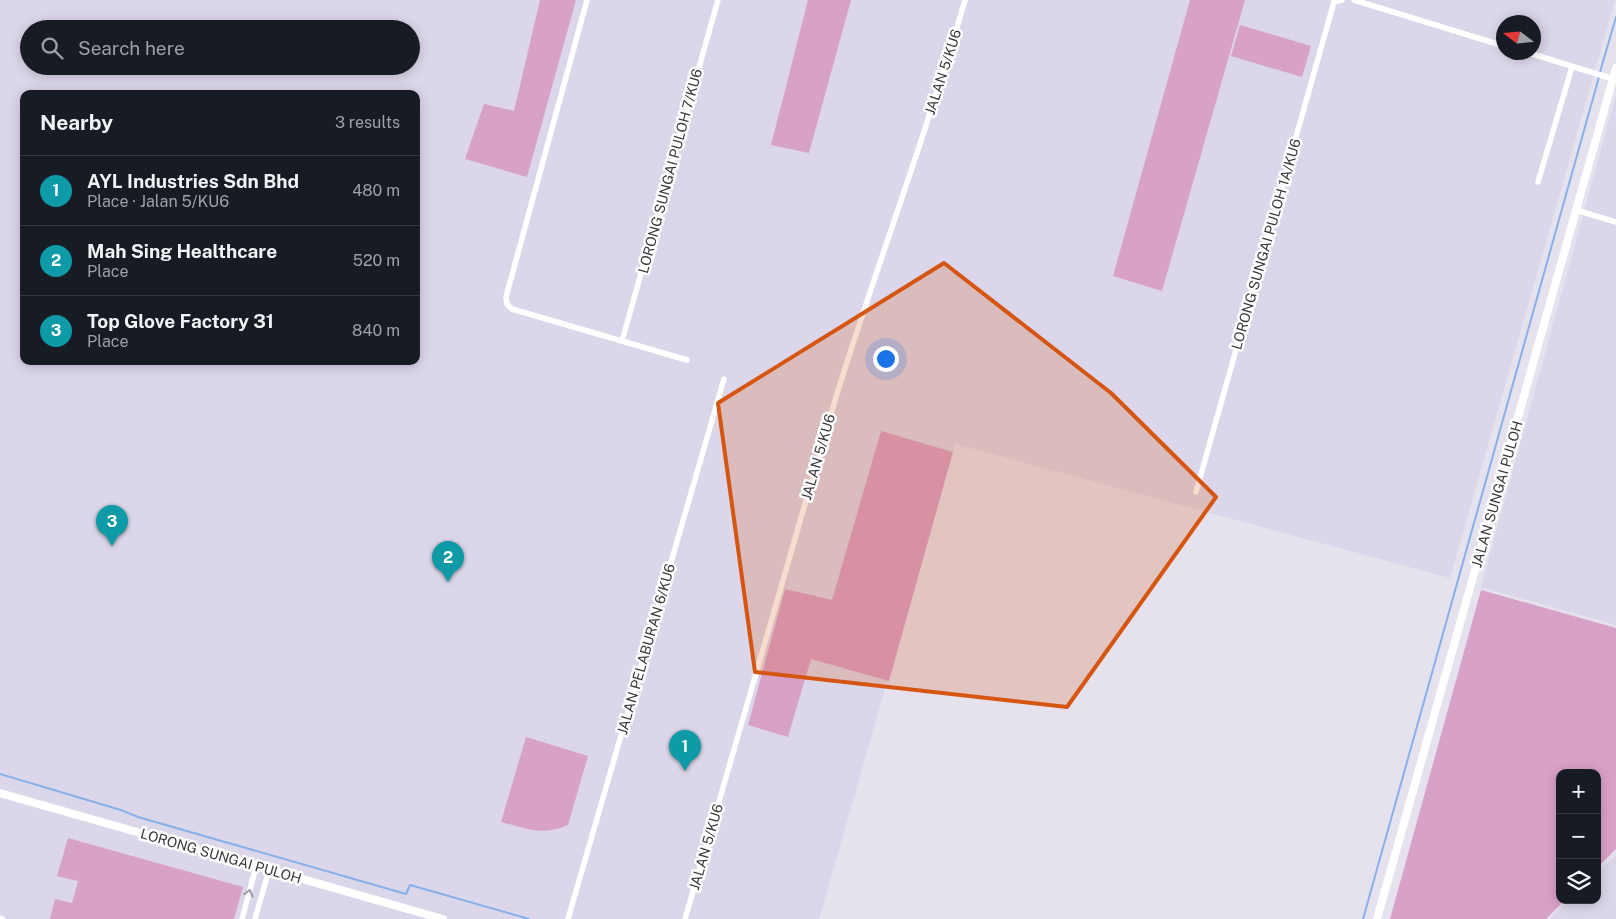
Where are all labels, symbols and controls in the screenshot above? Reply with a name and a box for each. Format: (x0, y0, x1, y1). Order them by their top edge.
north arrow (1496, 15, 1541, 60)
search box (20, 20, 420, 75)
street label: JALAN 5/KU6 (922, 27, 964, 117)
icon: search (38, 34, 66, 62)
text: Search here (78, 37, 185, 59)
street label: LORONG SUNGAI PULOH 7/KU6 (635, 67, 705, 275)
text: Nearby (40, 110, 113, 135)
text: 3 results (335, 113, 400, 132)
street label: LORONG SUNGAI PULOH 1A/KU6 (1228, 136, 1304, 351)
text: AYL Industries Sdn Bhd (87, 170, 299, 192)
text: 1 (53, 181, 59, 200)
text: 480 m (352, 181, 400, 200)
text: Place · Jalan 5/KU6 (87, 192, 229, 211)
text: Mah Sing Healthcare (87, 240, 277, 262)
text: 2 (51, 251, 61, 270)
text: 520 m (353, 251, 400, 270)
text: Place (87, 262, 129, 281)
text: Top Glove Factory 31 (87, 310, 274, 332)
text: 3 (51, 321, 61, 340)
text: 840 m (352, 321, 400, 340)
text: Place (87, 332, 129, 351)
your location (873, 346, 899, 372)
street label: JALAN 5/KU6 (798, 412, 838, 502)
street label: JALAN SUNGAI PULOH (1468, 419, 1526, 569)
pin: 3 (96, 505, 128, 546)
pin: 2 (432, 541, 464, 582)
street label: JALAN PELABURAN 6/KU6 (614, 561, 678, 736)
pin: 1 (669, 730, 701, 771)
map controls (1556, 769, 1601, 904)
button: + (1556, 769, 1601, 814)
street label: JALAN 5/KU6 (686, 802, 726, 892)
button: − (1556, 814, 1601, 859)
street label: LORONG SUNGAI PULOH (139, 825, 303, 887)
button: layers (1556, 859, 1601, 904)
one-way arrow (243, 888, 254, 897)

